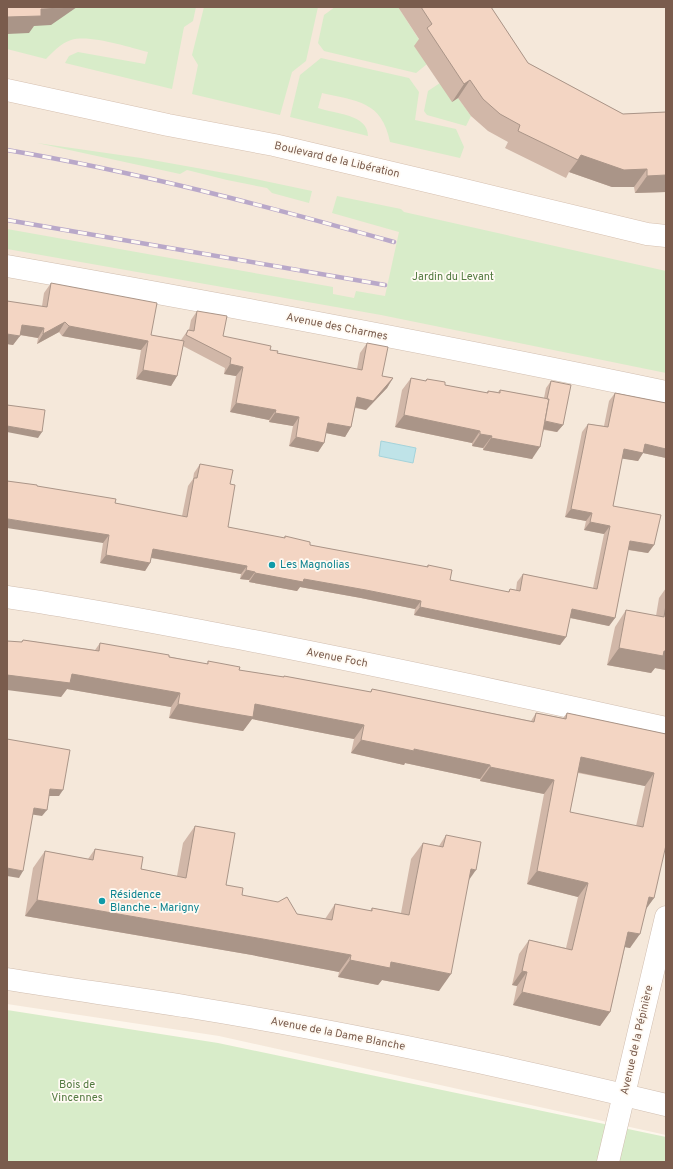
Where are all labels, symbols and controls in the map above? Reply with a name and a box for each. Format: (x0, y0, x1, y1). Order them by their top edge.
street label: Boulevard de la Libération (273, 139, 401, 181)
park label: Jardin du Levant (412, 270, 494, 284)
street label: Avenue des Charmes (285, 310, 389, 344)
place label: Les Magnolias (280, 558, 350, 572)
marker: Les Magnolias (267, 560, 277, 570)
street label: Avenue Foch (305, 645, 369, 671)
place label: Résidence Blanche - Marigny (110, 888, 200, 915)
marker: Résidence Blanche - Marigny (97, 896, 107, 906)
street label: Avenue de la Pépinière (618, 984, 656, 1096)
street label: Avenue de la Dame Blanche (270, 1014, 406, 1054)
park label: Bois de Vincennes (51, 1078, 103, 1105)

